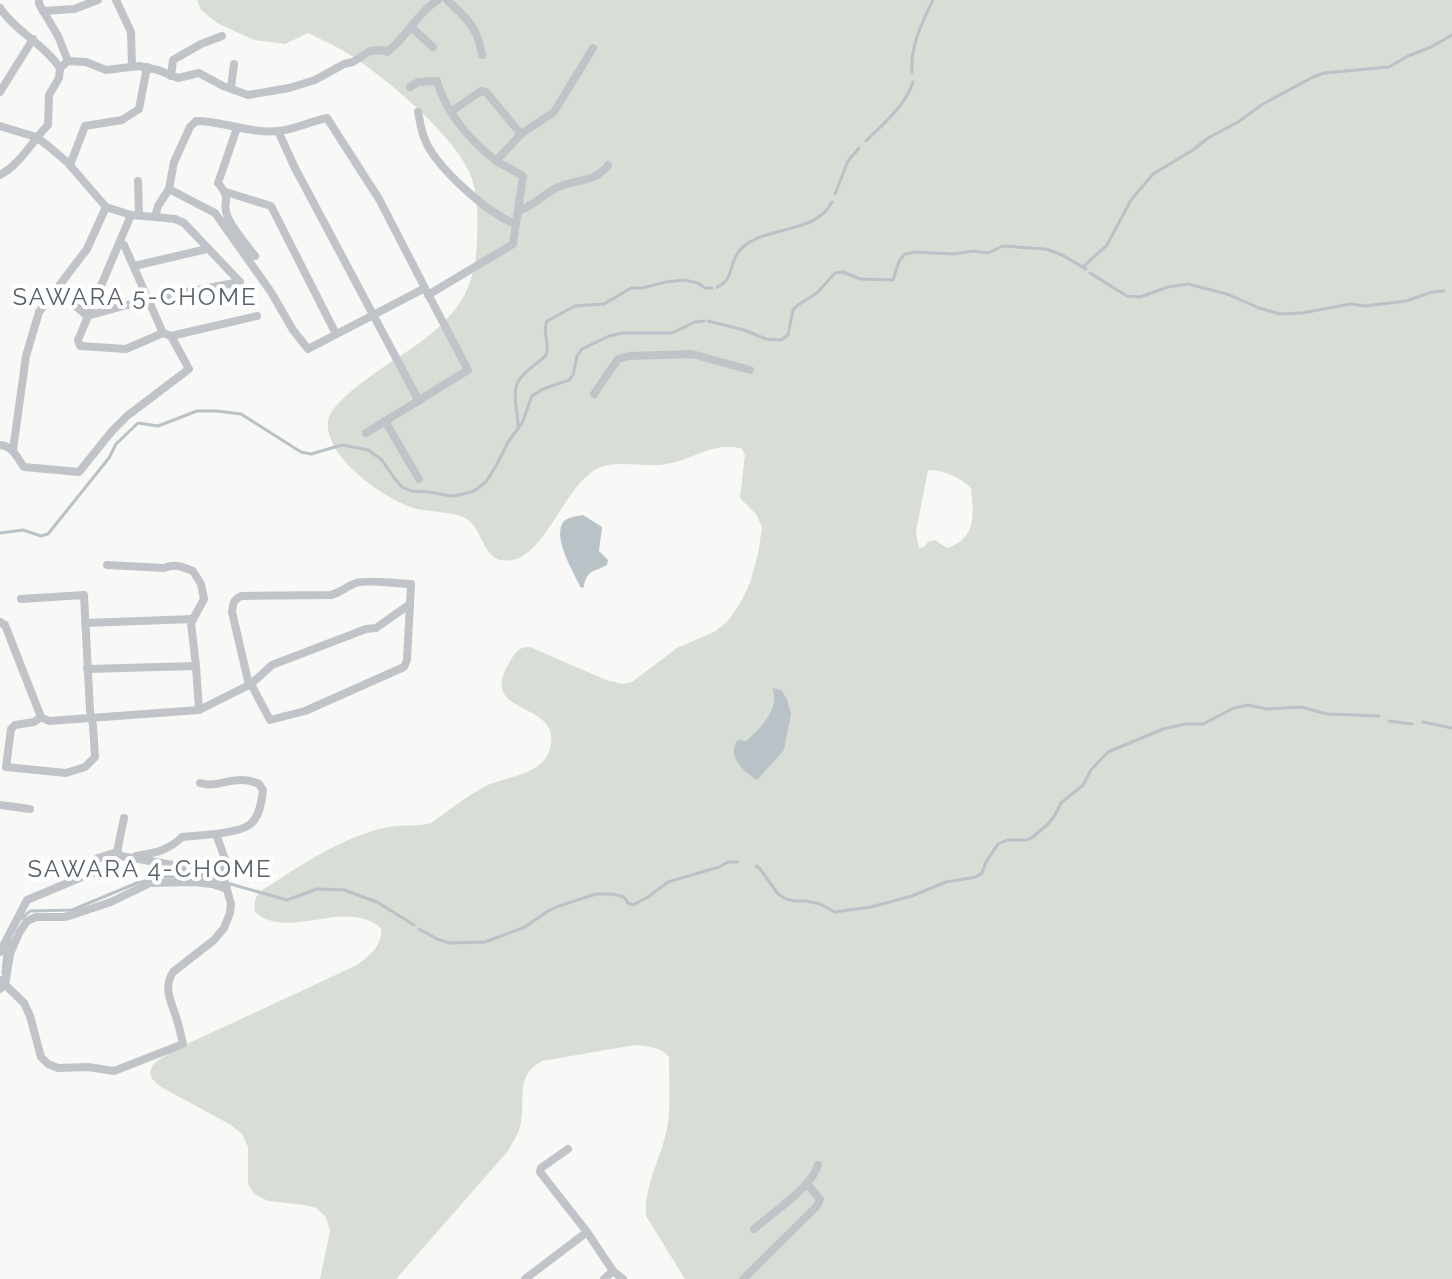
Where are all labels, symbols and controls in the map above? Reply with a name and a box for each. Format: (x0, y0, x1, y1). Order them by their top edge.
district label: SAWARA 5-CHOME (12, 282, 258, 311)
district label: SAWARA 4-CHOME (27, 854, 273, 883)

